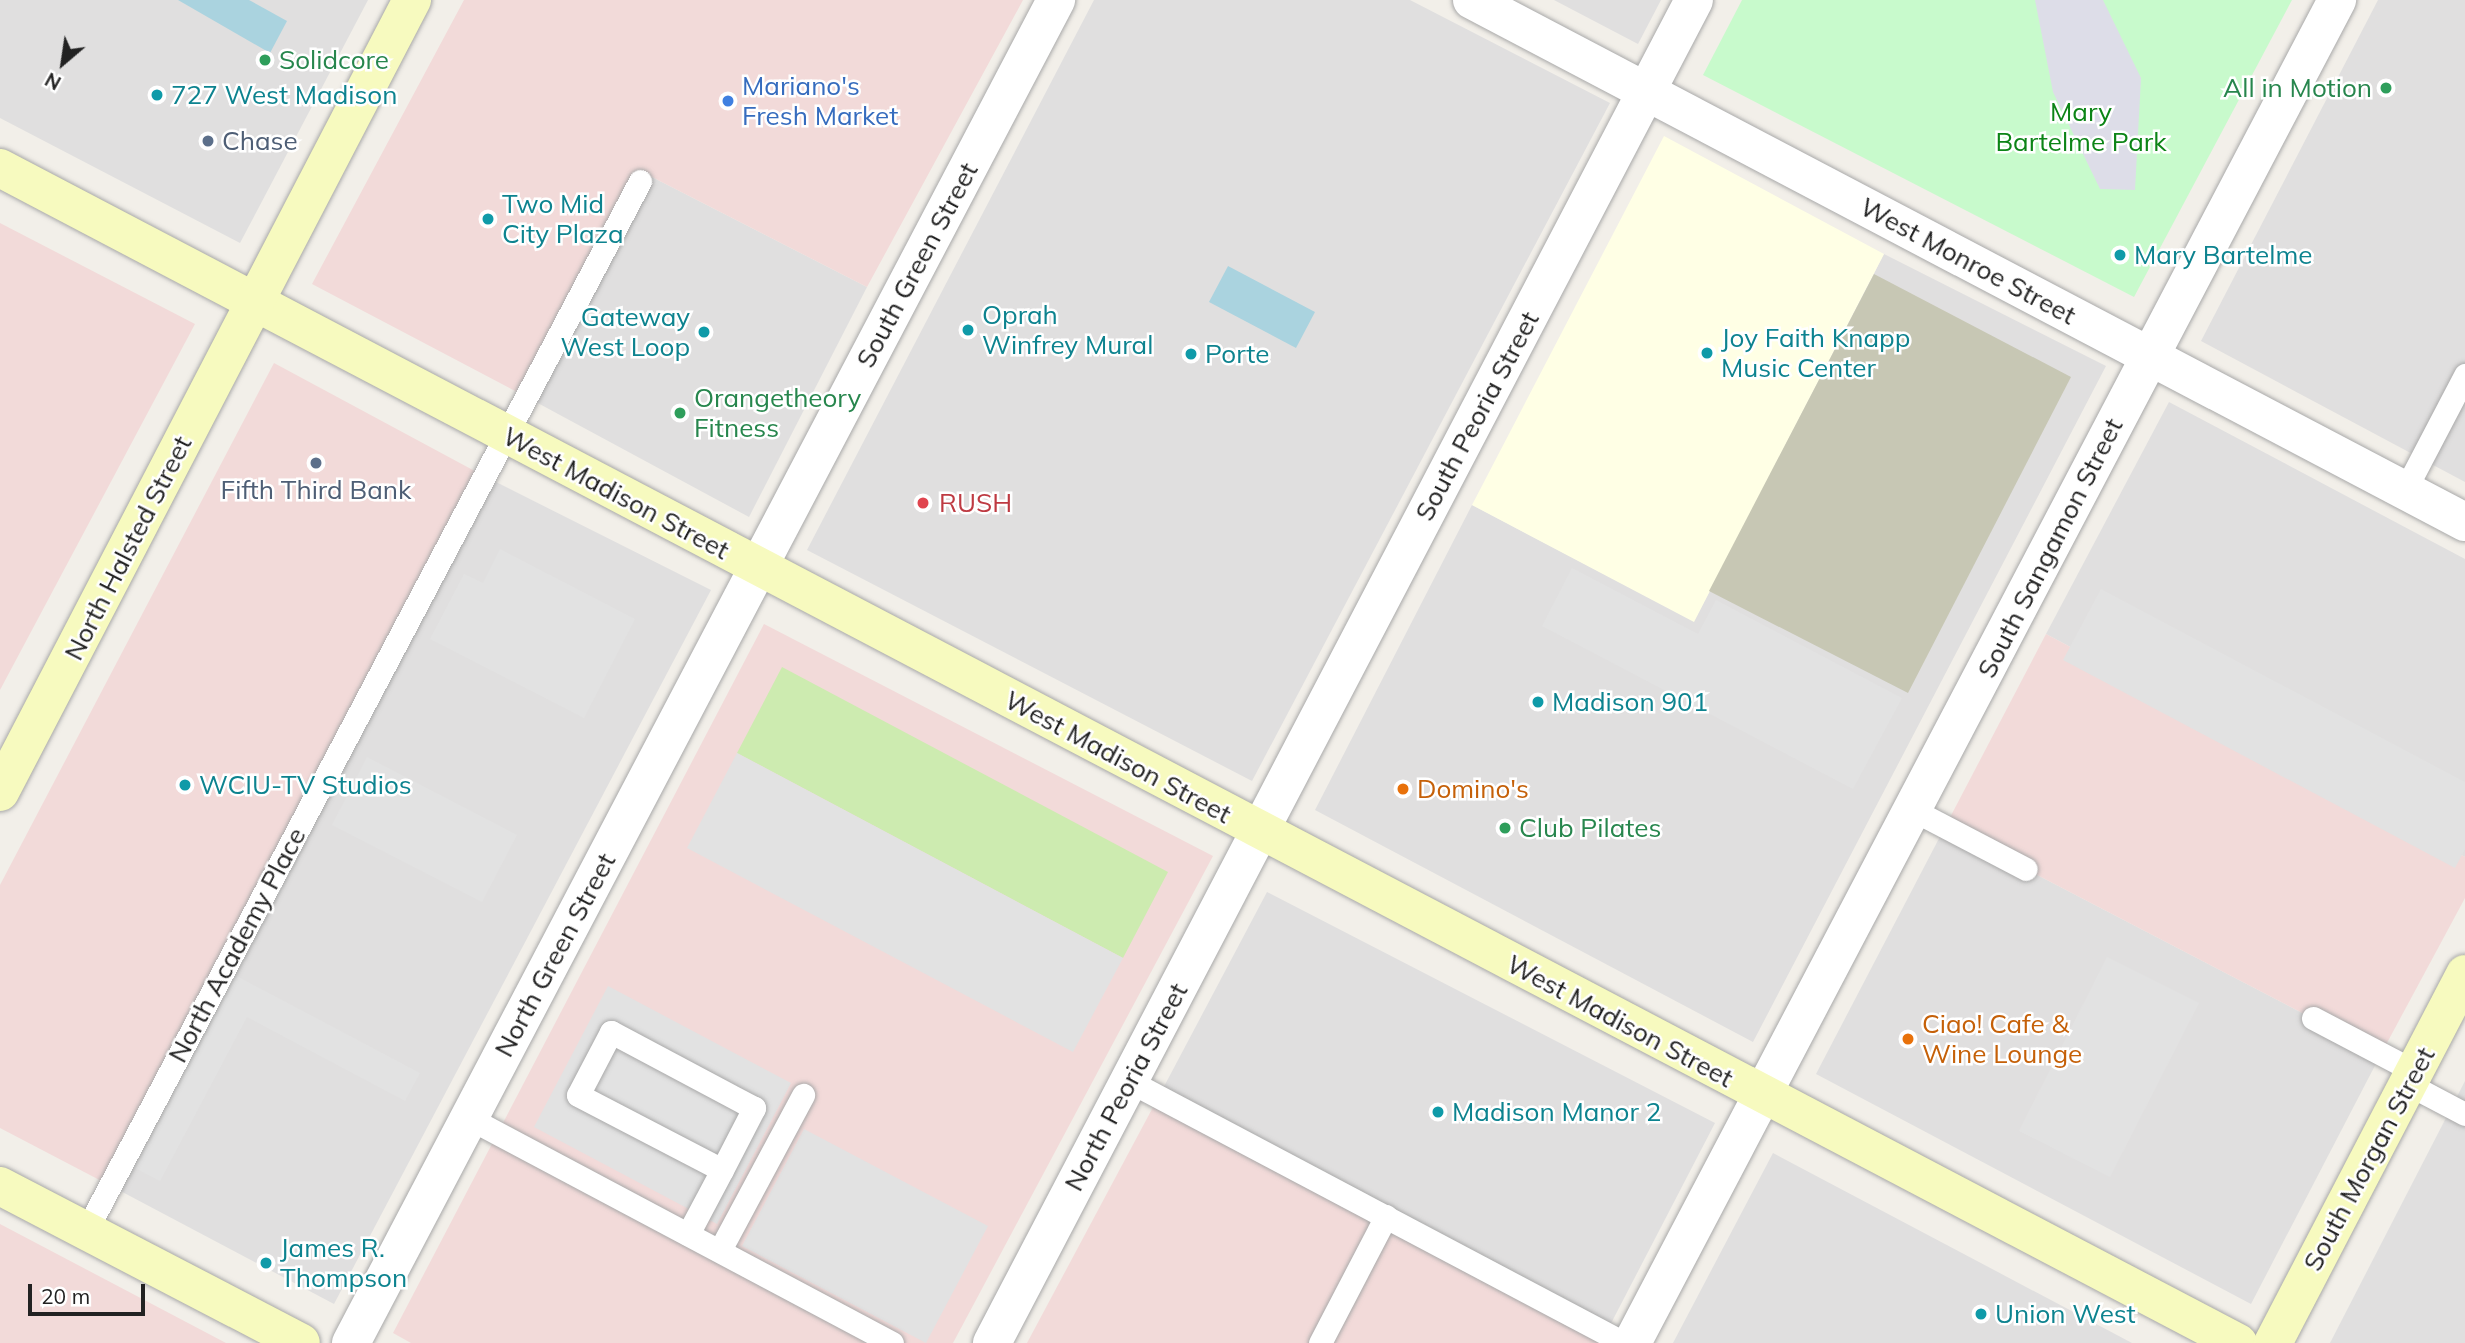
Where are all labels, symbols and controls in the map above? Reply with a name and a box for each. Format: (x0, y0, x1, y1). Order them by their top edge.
north arrow (28, 28, 98, 98)
place label: Solidcore (279, 44, 389, 76)
marker: Solidcore (257, 52, 273, 68)
text: N (41, 67, 65, 95)
place label: Mariano's Fresh Market (742, 70, 898, 132)
place label: All in Motion (2223, 72, 2372, 104)
place label: 727 West Madison (171, 79, 397, 111)
marker: All in Motion (2378, 80, 2394, 96)
marker: 727 West Madison (149, 87, 165, 103)
marker: Mariano's Fresh Market (720, 93, 736, 109)
park label: Mary Bartelme Park (1995, 96, 2167, 158)
place label: Chase (222, 125, 298, 157)
marker: Chase (200, 133, 216, 149)
street label: South Green Street (850, 157, 984, 373)
place label: Two Mid City Plaza (502, 188, 624, 249)
street label: West Monroe Street (1855, 191, 2081, 331)
marker: Two Mid City Plaza (480, 211, 496, 227)
place label: Mary Bartelme (2134, 239, 2312, 271)
marker: Mary Bartelme (2112, 247, 2128, 263)
place label: Oprah Winfrey Mural (982, 299, 1153, 360)
place label: Gateway West Loop (560, 301, 690, 362)
street label: South Peoria Street (1409, 306, 1545, 526)
marker: Oprah Winfrey Mural (960, 322, 976, 338)
place label: Joy Faith Knapp Music Center (1721, 322, 1910, 384)
marker: Gateway West Loop (696, 324, 712, 340)
place label: Porte (1205, 338, 1269, 370)
marker: Joy Faith Knapp Music Center (1699, 345, 1715, 361)
marker: Porte (1183, 346, 1199, 362)
place label: Orangetheory Fitness (694, 382, 861, 444)
marker: Orangetheory Fitness (672, 405, 688, 421)
street label: South Sangamon Street (1971, 413, 2129, 683)
street label: West Madison Street (498, 420, 734, 566)
street label: North Halsted Street (58, 431, 198, 665)
marker: Fifth Third Bank (308, 455, 324, 471)
place label: Fifth Third Bank (221, 474, 411, 506)
place label: RUSH (939, 487, 1012, 519)
marker: RUSH (913, 493, 933, 513)
street label: West Madison Street (1000, 684, 1236, 830)
place label: Madison 901 (1552, 686, 1708, 718)
marker: Madison 901 (1530, 694, 1546, 710)
place label: WCIU-TV Studios (199, 769, 412, 801)
place label: Domino's (1417, 773, 1529, 805)
marker: WCIU-TV Studios (177, 777, 193, 793)
marker: Domino's (1395, 781, 1411, 797)
place label: Club Pilates (1519, 812, 1661, 844)
marker: Club Pilates (1497, 820, 1513, 836)
street label: North Academy Place (162, 822, 312, 1068)
street label: North Green Street (488, 848, 622, 1062)
street label: West Madison Street (1502, 948, 1738, 1094)
street label: North Peoria Street (1058, 978, 1194, 1196)
place label: Ciao! Cafe & Wine Lounge (1922, 1008, 2082, 1070)
marker: Ciao! Cafe & Wine Lounge (1900, 1031, 1916, 1047)
street label: South Morgan Street (2297, 1042, 2441, 1276)
place label: Madison Manor 2 (1452, 1096, 1661, 1128)
marker: Madison Manor 2 (1430, 1104, 1446, 1120)
place label: James R. Thompson (280, 1232, 407, 1294)
marker: James R. Thompson (258, 1255, 274, 1271)
scale bar (32, 1270, 149, 1314)
text: 20 m (41, 1283, 90, 1309)
place label: Union West (1995, 1298, 2136, 1330)
marker: Union West (1973, 1306, 1989, 1322)

